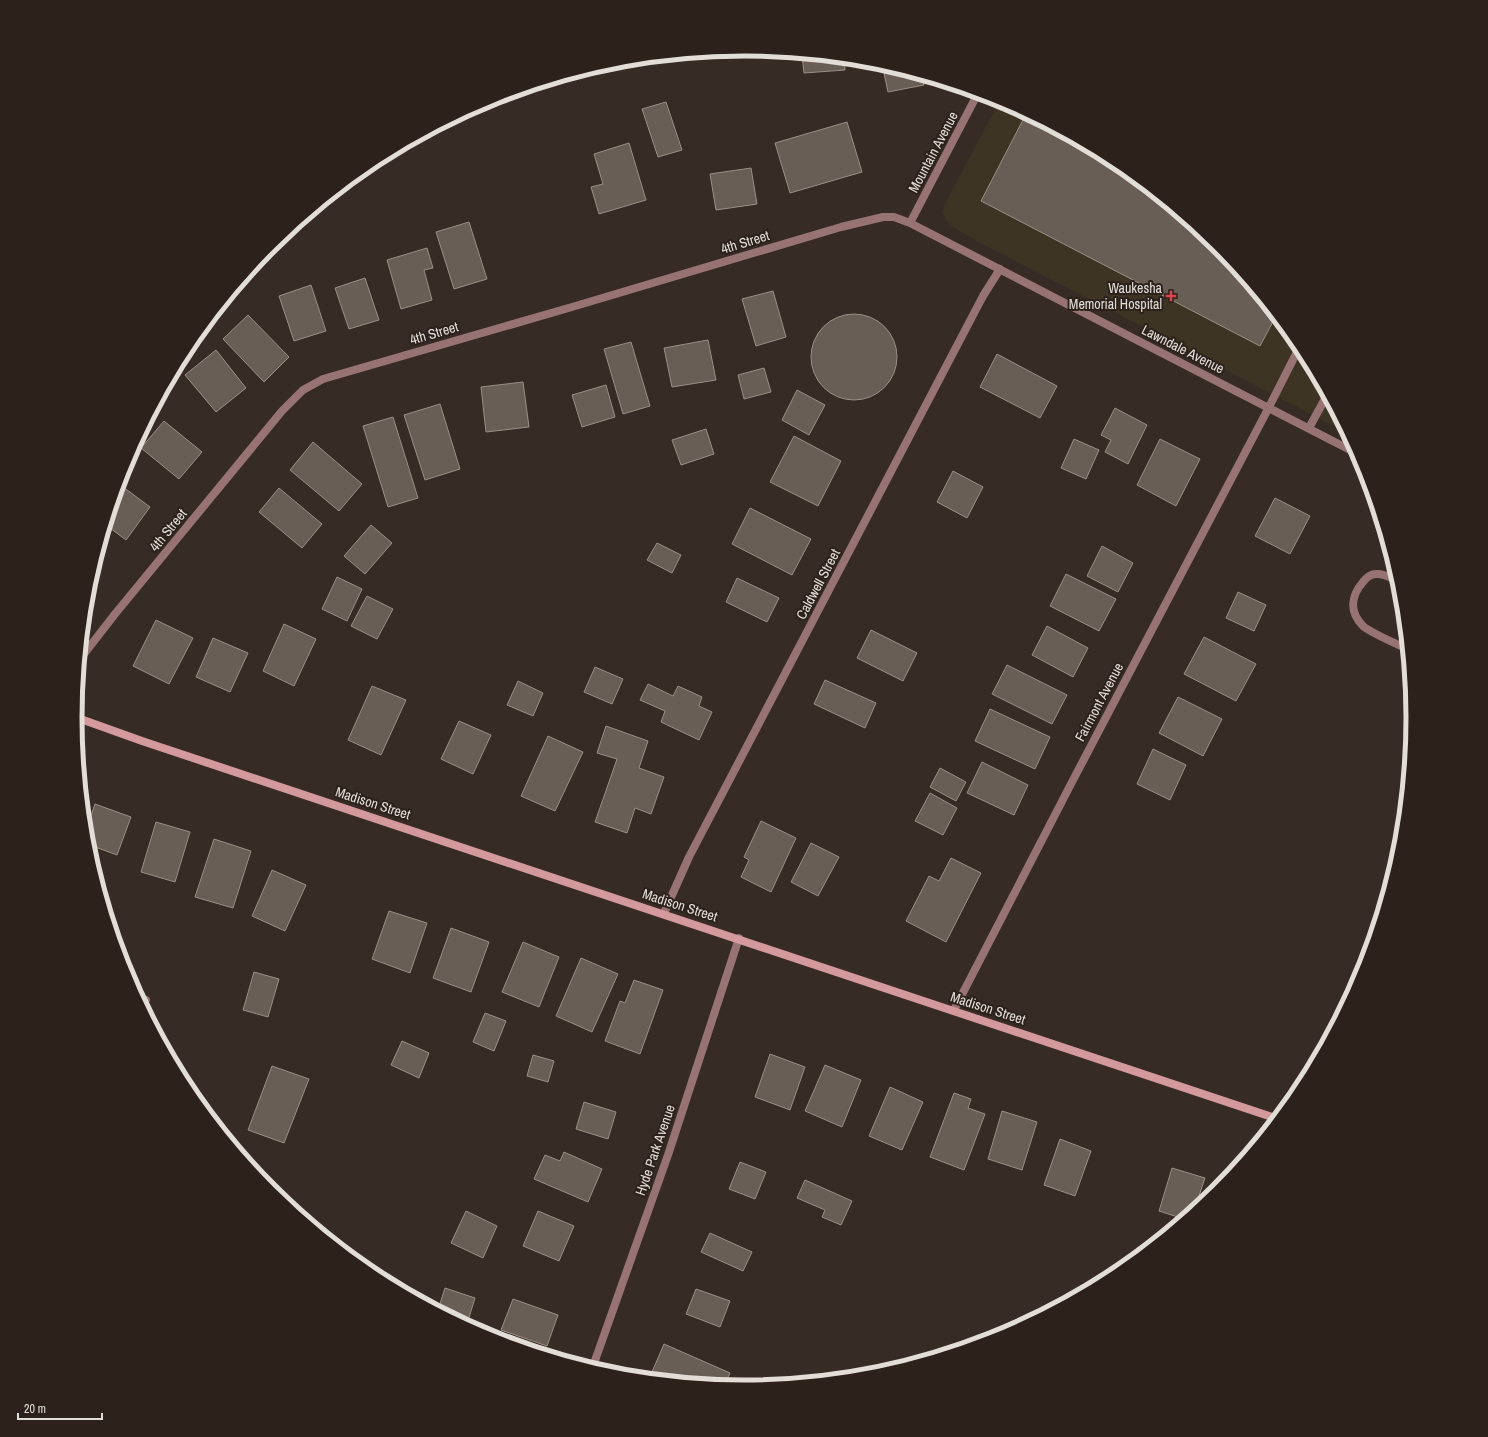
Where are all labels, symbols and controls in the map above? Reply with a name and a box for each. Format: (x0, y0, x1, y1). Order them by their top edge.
street label: Mountain Avenue (904, 108, 962, 196)
street label: 4th Street (719, 226, 771, 258)
place label: Waukesha Memorial Hospital (1069, 279, 1163, 313)
marker: Waukesha Memorial Hospital (1165, 290, 1177, 302)
street label: 4th Street (408, 317, 460, 349)
street label: Lawndale Avenue (1139, 320, 1227, 378)
street label: 4th Street (145, 505, 191, 555)
street label: Caldwell Street (792, 546, 844, 622)
street label: Fairmont Avenue (1071, 660, 1127, 744)
street label: Madison Street (333, 782, 413, 824)
street label: Madison Street (640, 884, 720, 926)
street label: Madison Street (948, 987, 1028, 1029)
street label: Hyde Park Avenue (631, 1102, 679, 1198)
scale bar (18, 1395, 102, 1421)
text: 20 m (24, 1401, 46, 1417)

